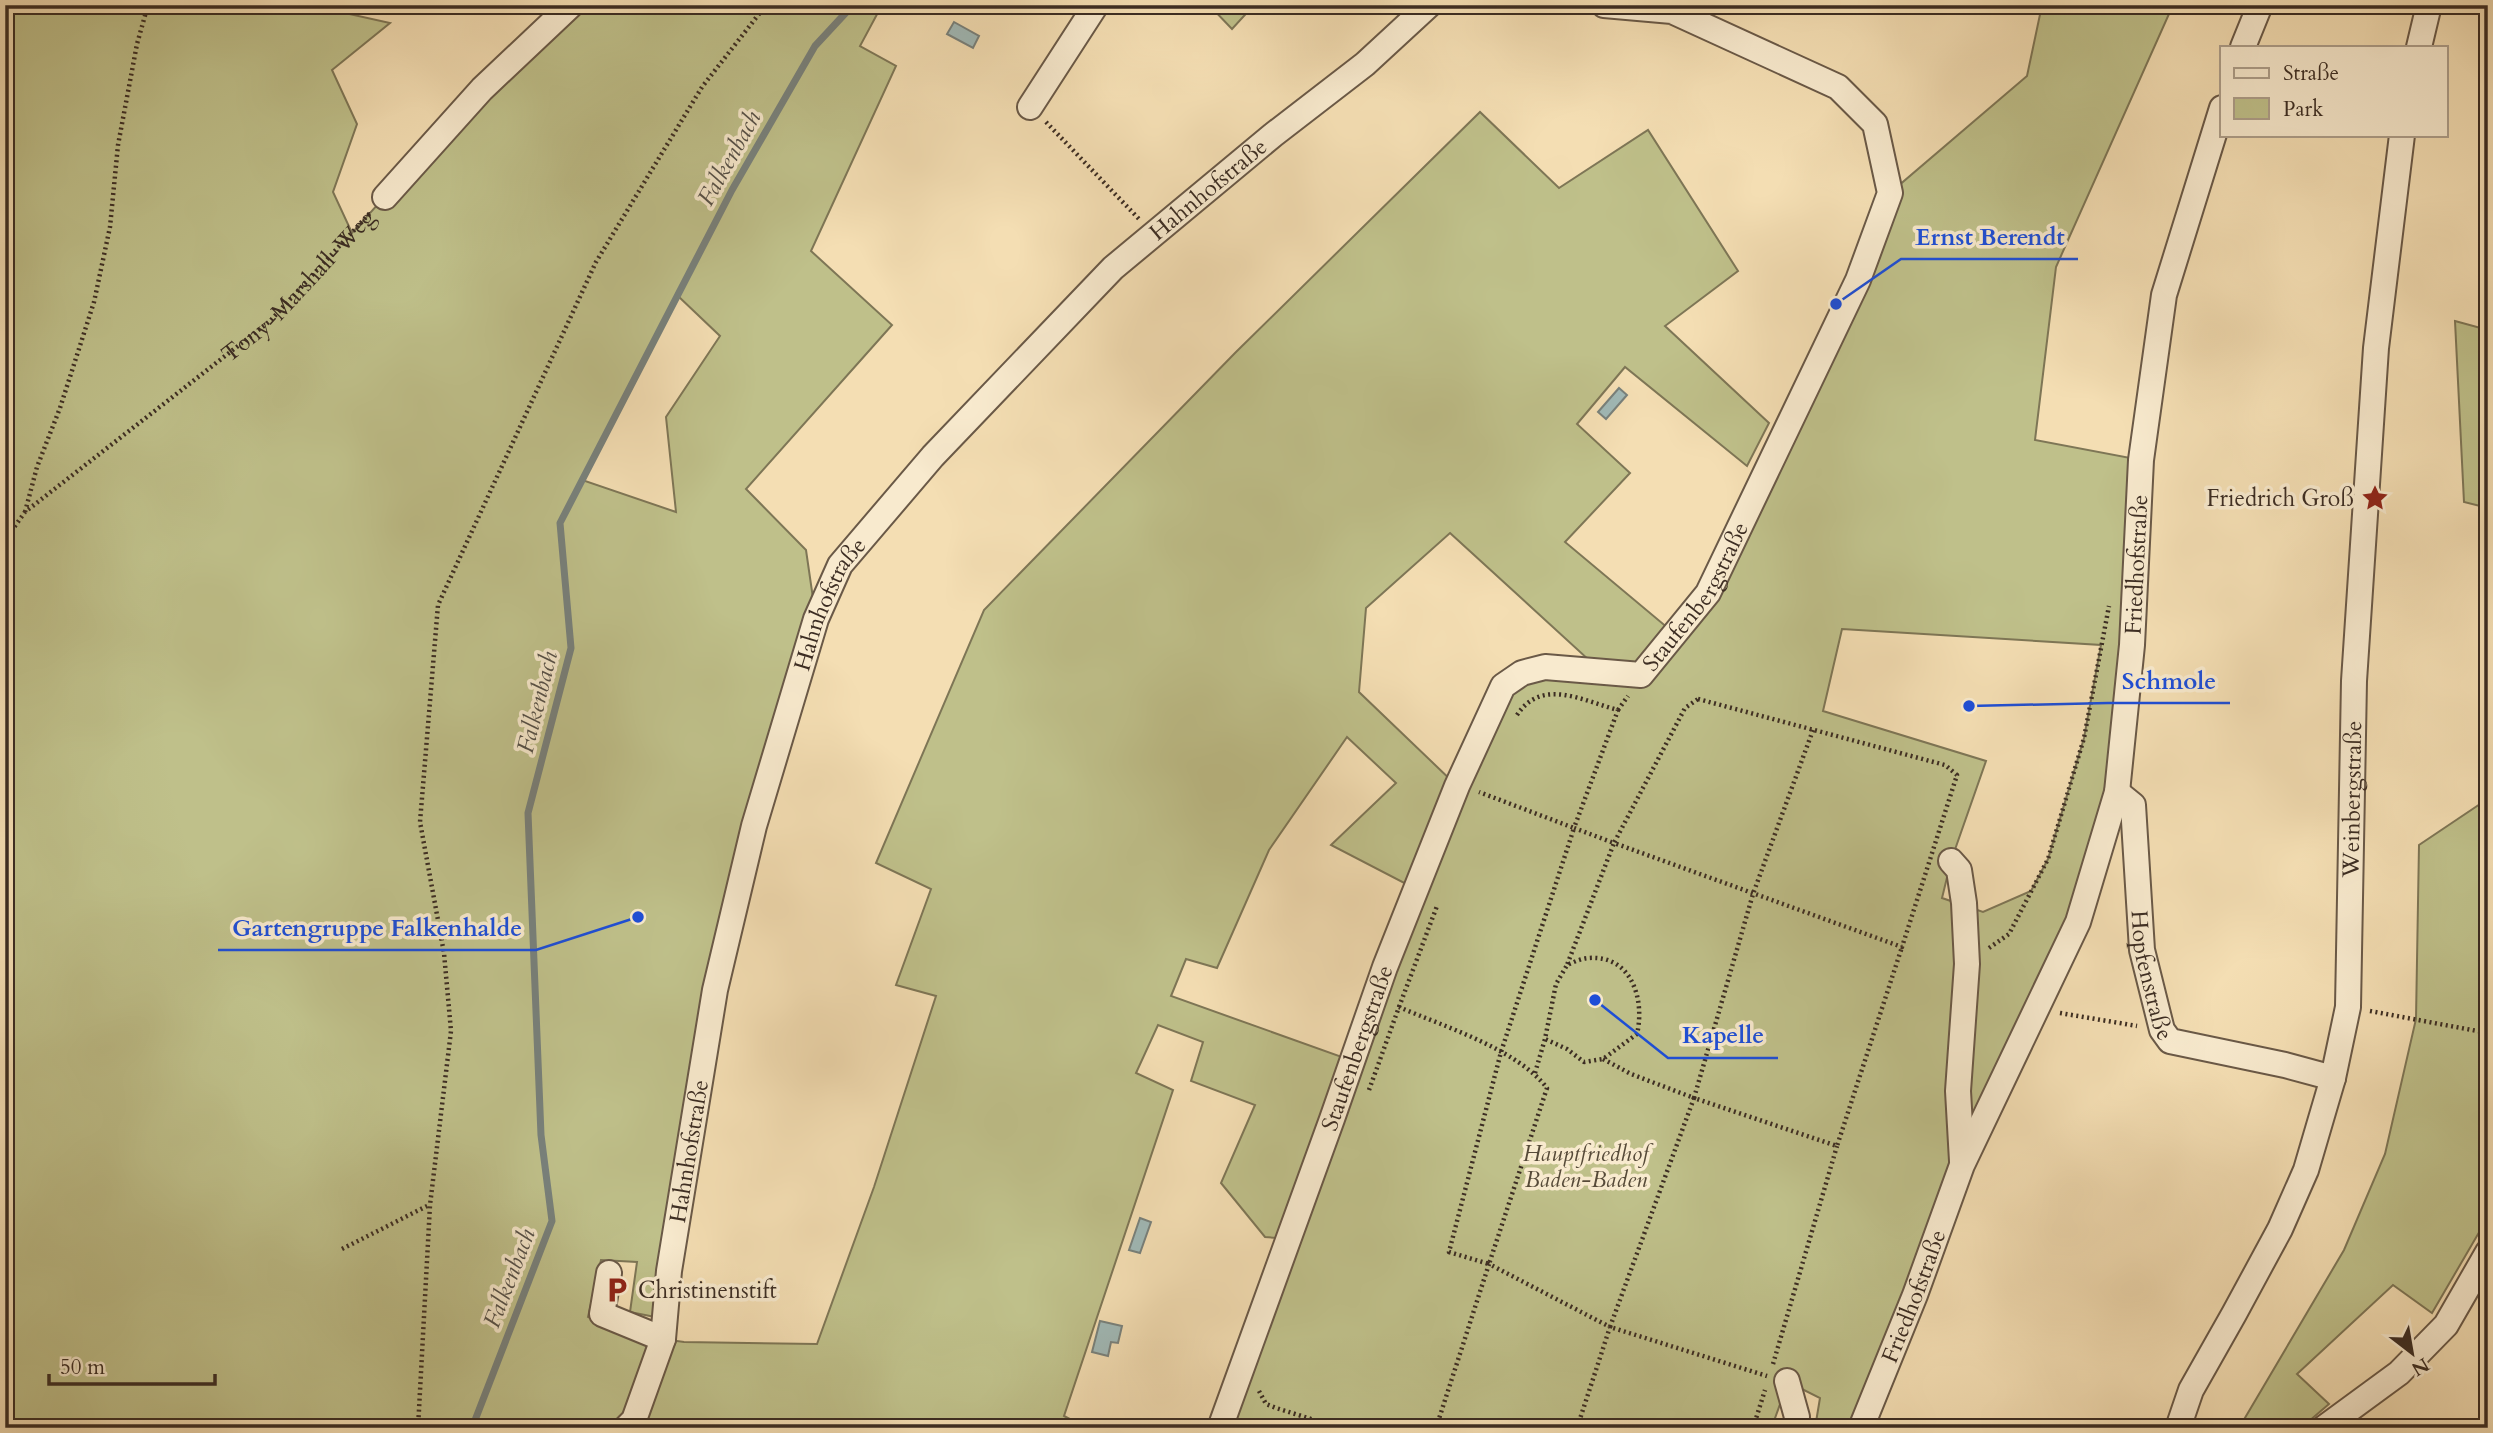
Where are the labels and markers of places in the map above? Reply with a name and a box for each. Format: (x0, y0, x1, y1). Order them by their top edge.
callout: Ernst Berendt (1901, 214, 2078, 259)
place label: Friedrich Groß (2206, 483, 2354, 514)
place icon: Friedrich Groß (2360, 483, 2390, 513)
callout: Schmole (2108, 658, 2230, 703)
callout: Gartengruppe Falkenhalde (218, 905, 536, 950)
callout: Kapelle (1668, 1013, 1778, 1058)
parking icon: Christinenstift (602, 1275, 632, 1305)
place label: Christinenstift (638, 1275, 777, 1306)

